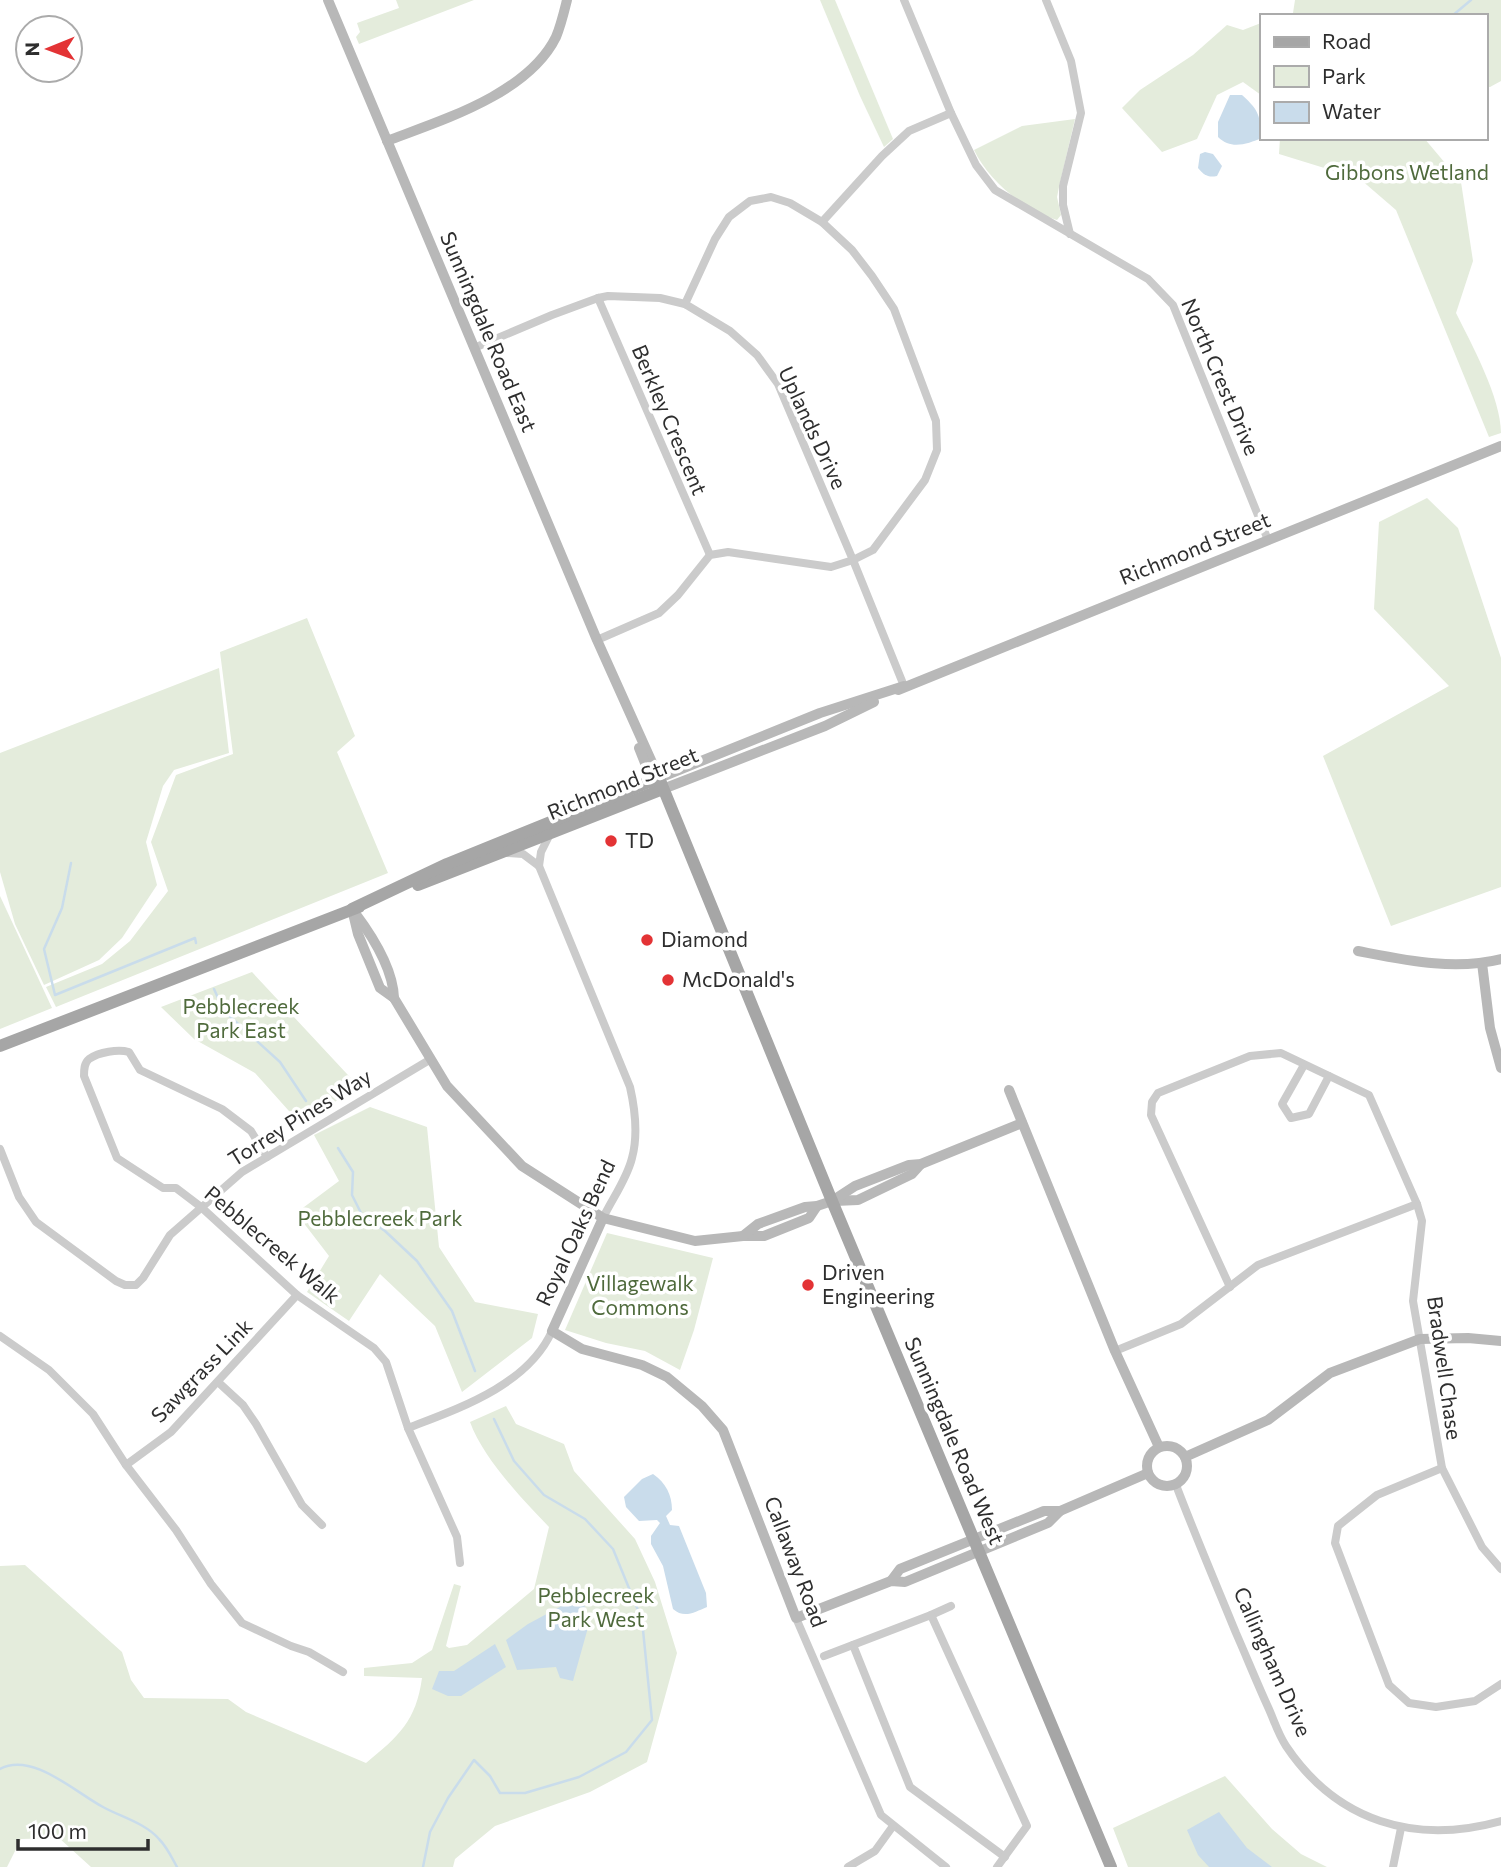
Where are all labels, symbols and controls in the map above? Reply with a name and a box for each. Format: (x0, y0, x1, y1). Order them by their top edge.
north arrow (14, 14, 84, 84)
legend (1260, 14, 1487, 140)
text: Road (1322, 28, 1371, 53)
text: N (20, 42, 43, 57)
text: Park (1322, 63, 1366, 88)
text: Water (1322, 98, 1381, 123)
park label: Gibbons Wetland (1325, 159, 1489, 184)
street label: Sunningdale Road East (436, 228, 543, 435)
street label: North Crest Drive (1177, 294, 1266, 459)
street label: Berkley Crescent (627, 341, 713, 498)
street label: Uplands Drive (774, 362, 853, 493)
street label: Richmond Street (1115, 506, 1273, 589)
street label: Richmond Street (543, 741, 701, 824)
place label: TD (625, 827, 654, 852)
marker: TD (603, 833, 619, 849)
place label: Diamond (661, 926, 748, 951)
marker: Diamond (639, 932, 655, 948)
place label: McDonald's (682, 966, 795, 991)
marker: McDonald's (660, 972, 676, 988)
park label: Pebblecreek Park East (182, 993, 300, 1042)
street label: Torrey Pines Way (223, 1063, 375, 1171)
street label: Royal Oaks Bend (530, 1155, 619, 1309)
street label: Pebblecreek Walk (200, 1180, 346, 1308)
park label: Pebblecreek Park (297, 1205, 463, 1230)
place label: Driven Engineering (822, 1259, 935, 1308)
park label: Villagewalk Commons (586, 1270, 694, 1319)
marker: Driven Engineering (800, 1277, 816, 1293)
street label: Bradwell Chase (1423, 1294, 1468, 1441)
street label: Sawgrass Link (145, 1313, 257, 1427)
street label: Sunningdale Road West (900, 1333, 1010, 1548)
street label: Callaway Road (760, 1493, 833, 1630)
park label: Pebblecreek Park West (537, 1582, 655, 1631)
street label: Callingham Drive (1229, 1583, 1318, 1740)
scale bar (18, 1808, 147, 1852)
text: 100 m (28, 1818, 87, 1843)

